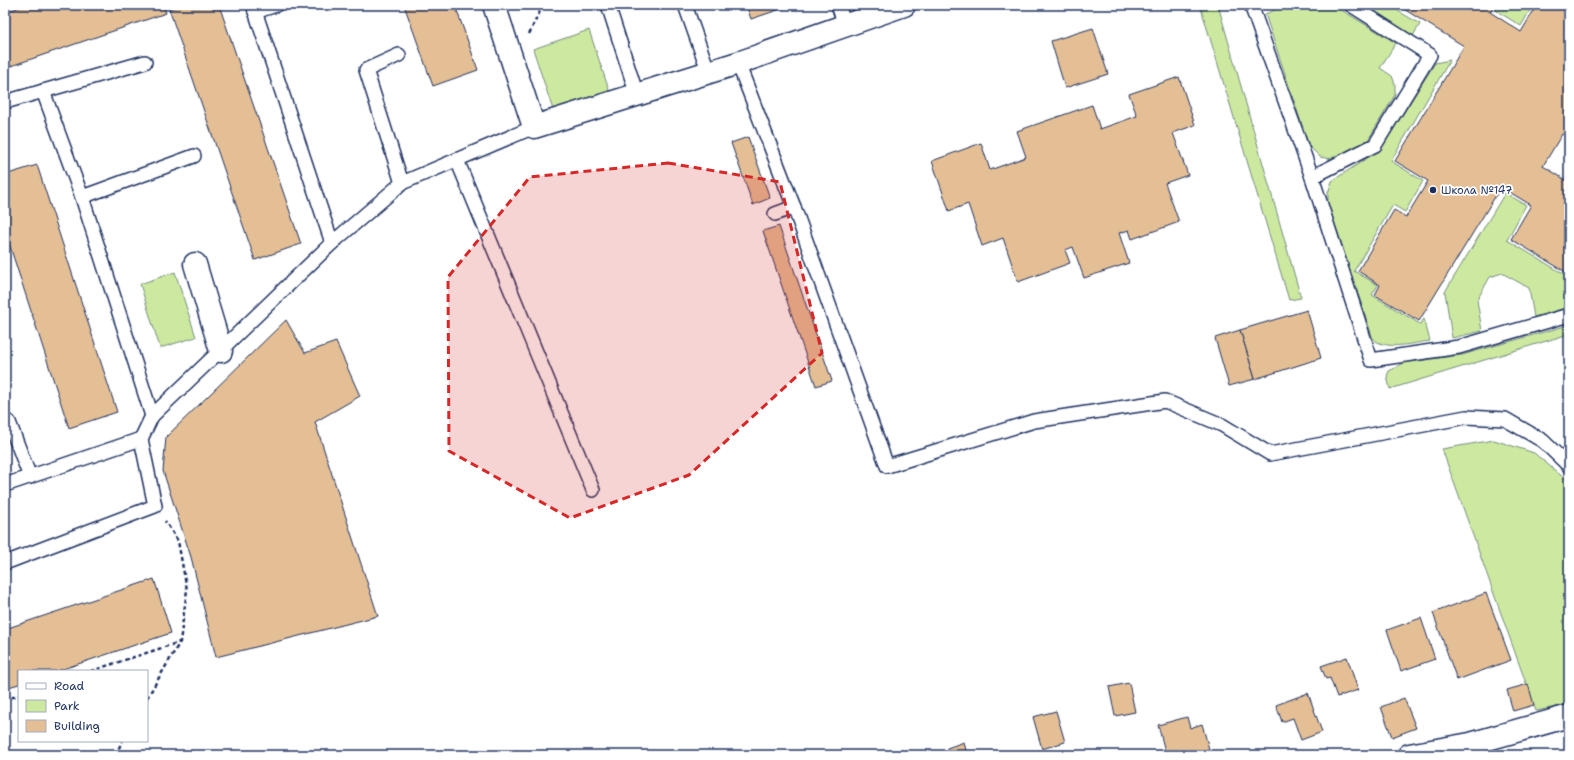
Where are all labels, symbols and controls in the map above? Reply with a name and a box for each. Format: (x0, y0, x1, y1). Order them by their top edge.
place label: Школа №147 (1441, 183, 1513, 198)
marker: Школа №147 (1428, 185, 1438, 195)
legend (18, 670, 148, 742)
text: Road (54, 678, 85, 694)
text: Park (54, 698, 80, 714)
text: Building (54, 718, 100, 734)

